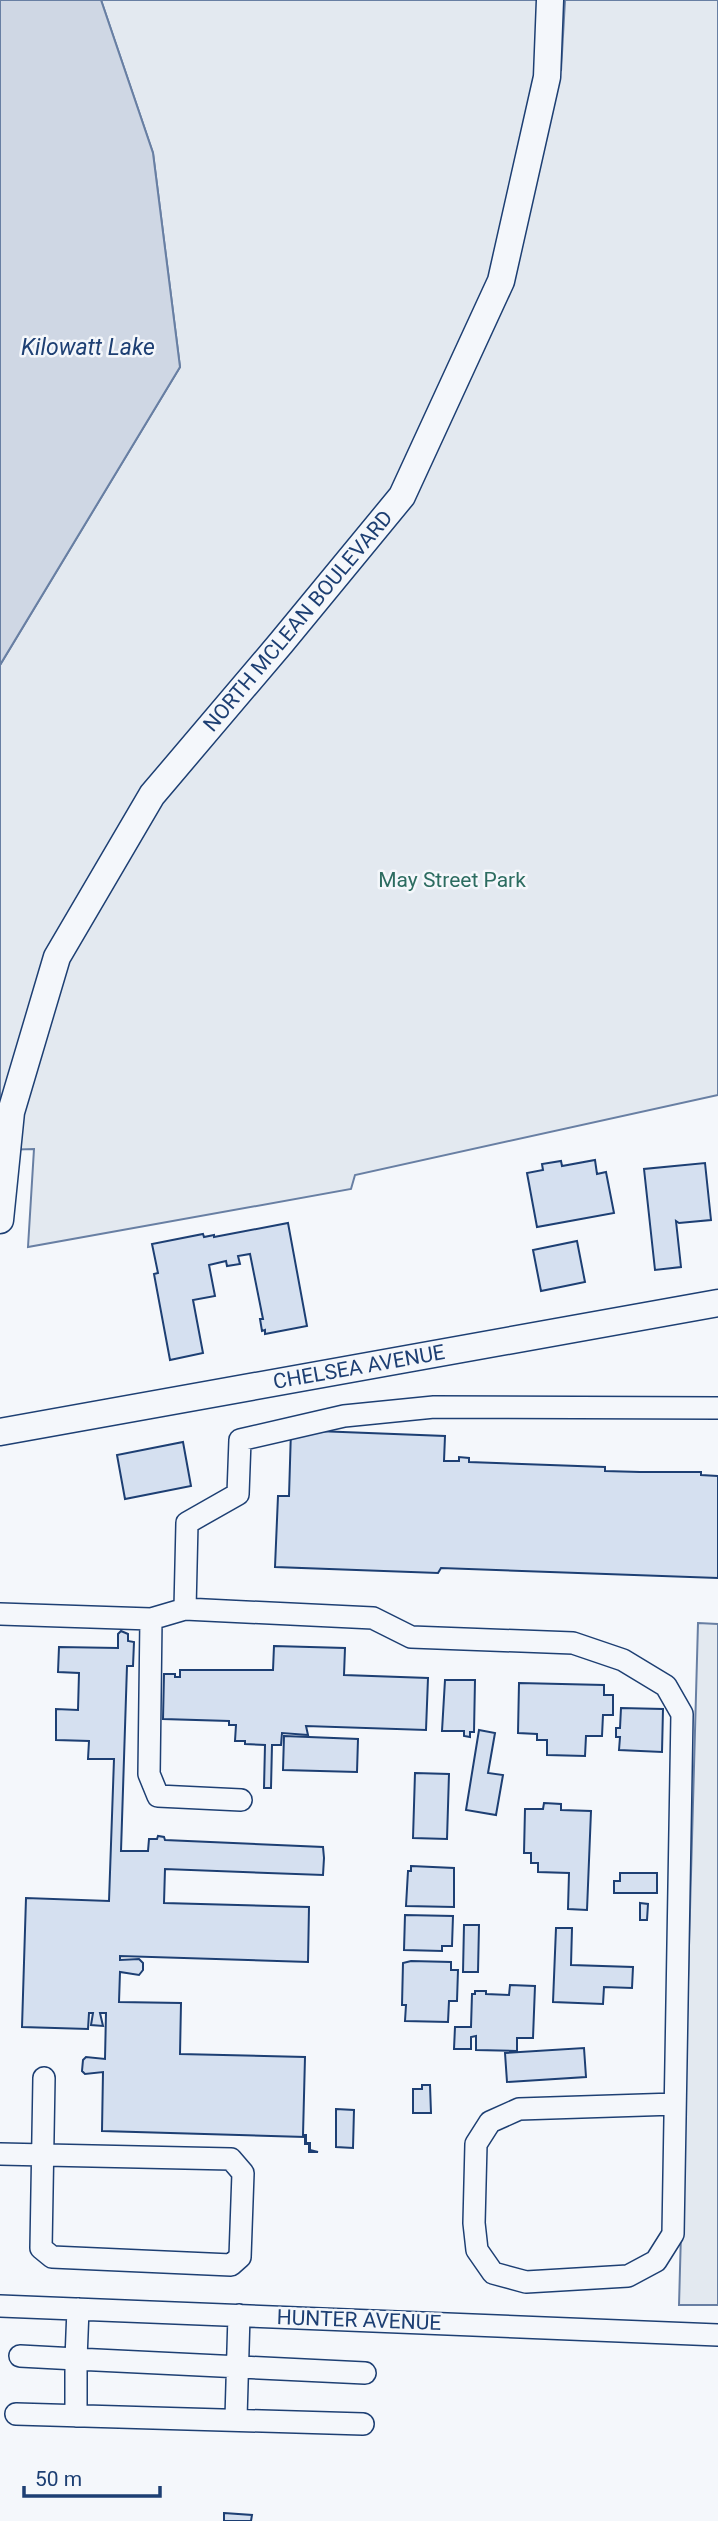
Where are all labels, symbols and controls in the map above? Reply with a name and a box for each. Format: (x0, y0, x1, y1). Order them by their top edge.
water label: Kilowatt Lake (21, 334, 155, 361)
street label: NORTH MCLEAN BOULEVARD (199, 506, 397, 736)
park label: May Street Park (378, 868, 526, 892)
street label: CHELSEA AVENUE (271, 1340, 447, 1394)
street label: HUNTER AVENUE (276, 2305, 442, 2335)
scale bar (24, 2454, 161, 2498)
text: 50 m (35, 2467, 82, 2491)

